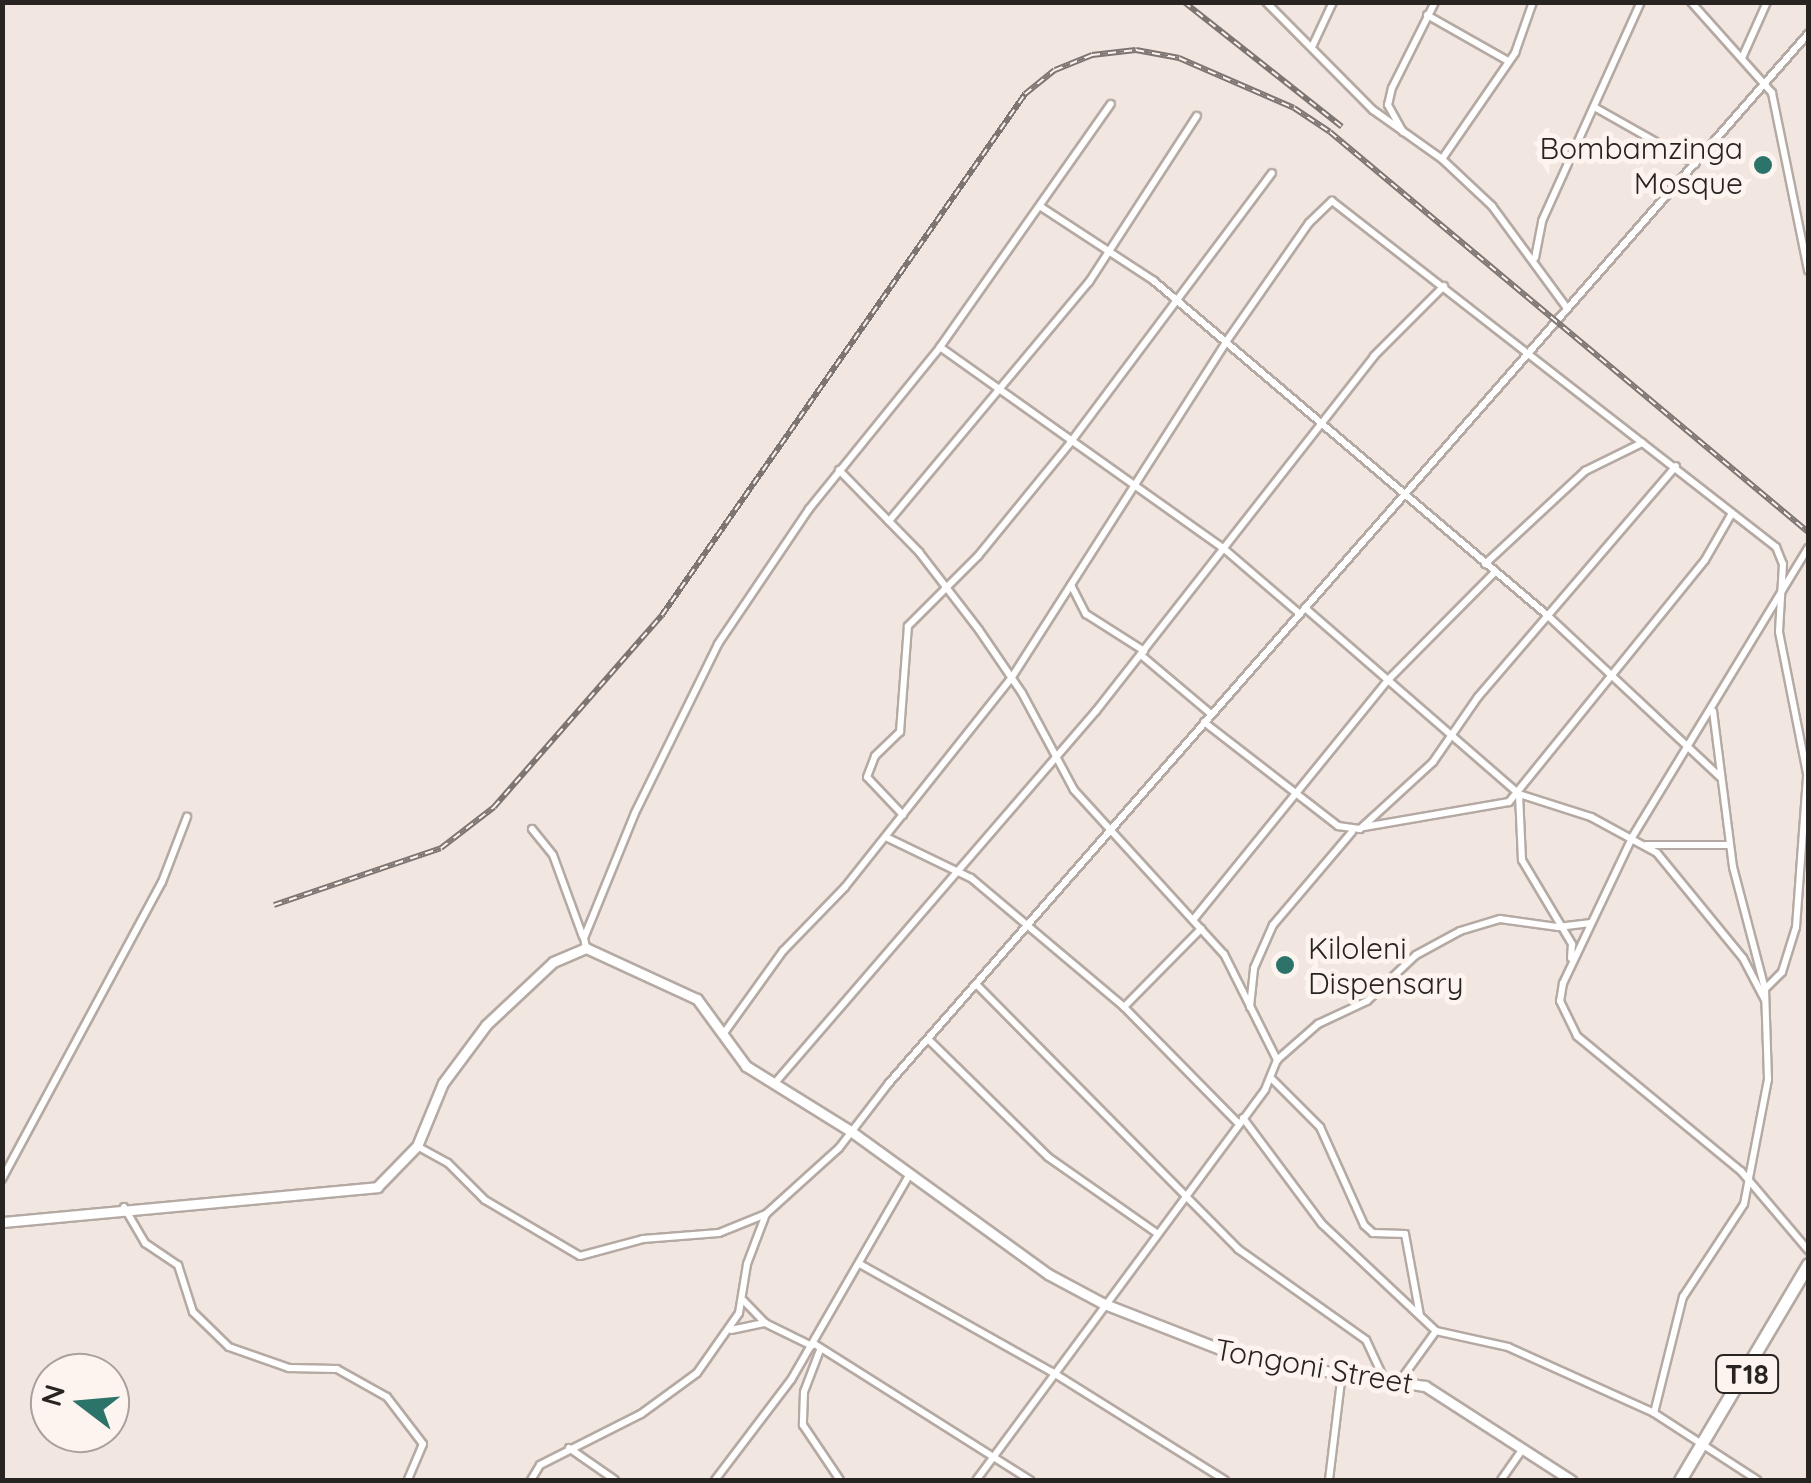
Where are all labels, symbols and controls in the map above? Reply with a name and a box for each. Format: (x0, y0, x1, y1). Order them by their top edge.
place label: Bombamzinga Mosque (1539, 130, 1743, 200)
marker: Bombamzinga Mosque (1752, 154, 1774, 176)
place label: Kiloleni Dispensary (1308, 930, 1464, 1000)
marker: Kiloleni Dispensary (1272, 952, 1298, 978)
street label: Tongoni Street (1212, 1331, 1416, 1401)
road number: T18 (1714, 1351, 1780, 1397)
north arrow (30, 1353, 130, 1453)
text: N (33, 1380, 72, 1410)

